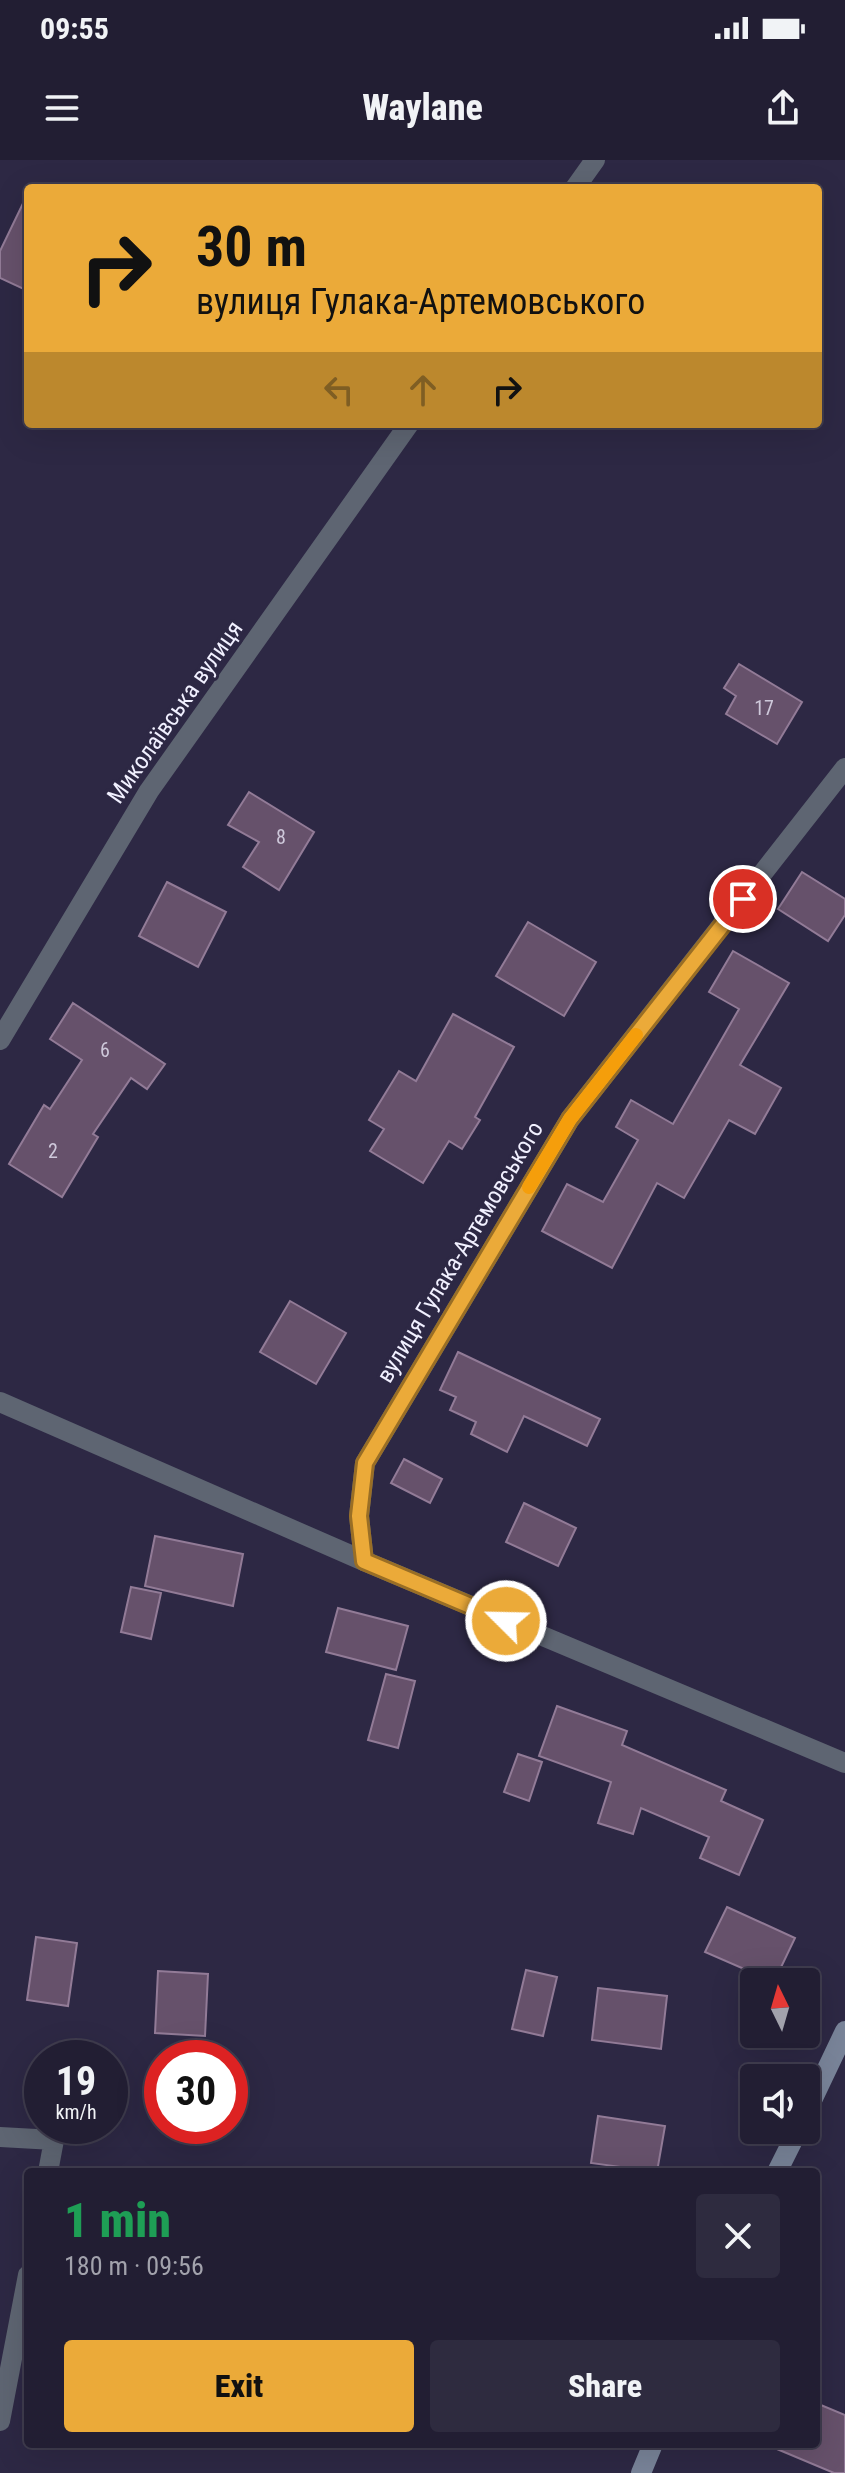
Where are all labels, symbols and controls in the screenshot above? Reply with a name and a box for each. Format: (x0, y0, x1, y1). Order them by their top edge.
text: 09:55 (40, 11, 109, 46)
icon: menu (40, 86, 84, 130)
icon: share (761, 86, 805, 130)
text: Waylane (362, 87, 483, 129)
text: 30 m (196, 214, 307, 280)
icon: right (64, 216, 168, 320)
text: вулиця Гулака-Артемовського (196, 281, 645, 323)
icon: left (317, 368, 361, 412)
icon: ahead (401, 368, 445, 412)
icon: right (485, 368, 529, 412)
street label: Миколаївська вулиця (101, 615, 249, 809)
house number: 17 (754, 696, 774, 720)
house number: 8 (276, 825, 286, 849)
pin (709, 865, 777, 933)
icon: arrive (721, 877, 765, 921)
house number: 6 (100, 1038, 110, 1062)
street label: вулиця Гулака-Артемовського (371, 1116, 549, 1388)
house number: 2 (48, 1139, 58, 1163)
position arrow (464, 1579, 548, 1663)
north arrow (740, 1968, 820, 2048)
map controls (740, 1968, 820, 2144)
speed limit sign: 30 (144, 2040, 248, 2144)
text: 19 (56, 2058, 96, 2105)
button: sound (740, 2064, 820, 2144)
text: km/h (55, 2100, 97, 2124)
text: 1 min (64, 2192, 171, 2249)
button: close (696, 2194, 780, 2278)
text: 180 m · 09:56 (64, 2251, 204, 2281)
button: Exit (64, 2340, 414, 2432)
button: Share (430, 2340, 780, 2432)

